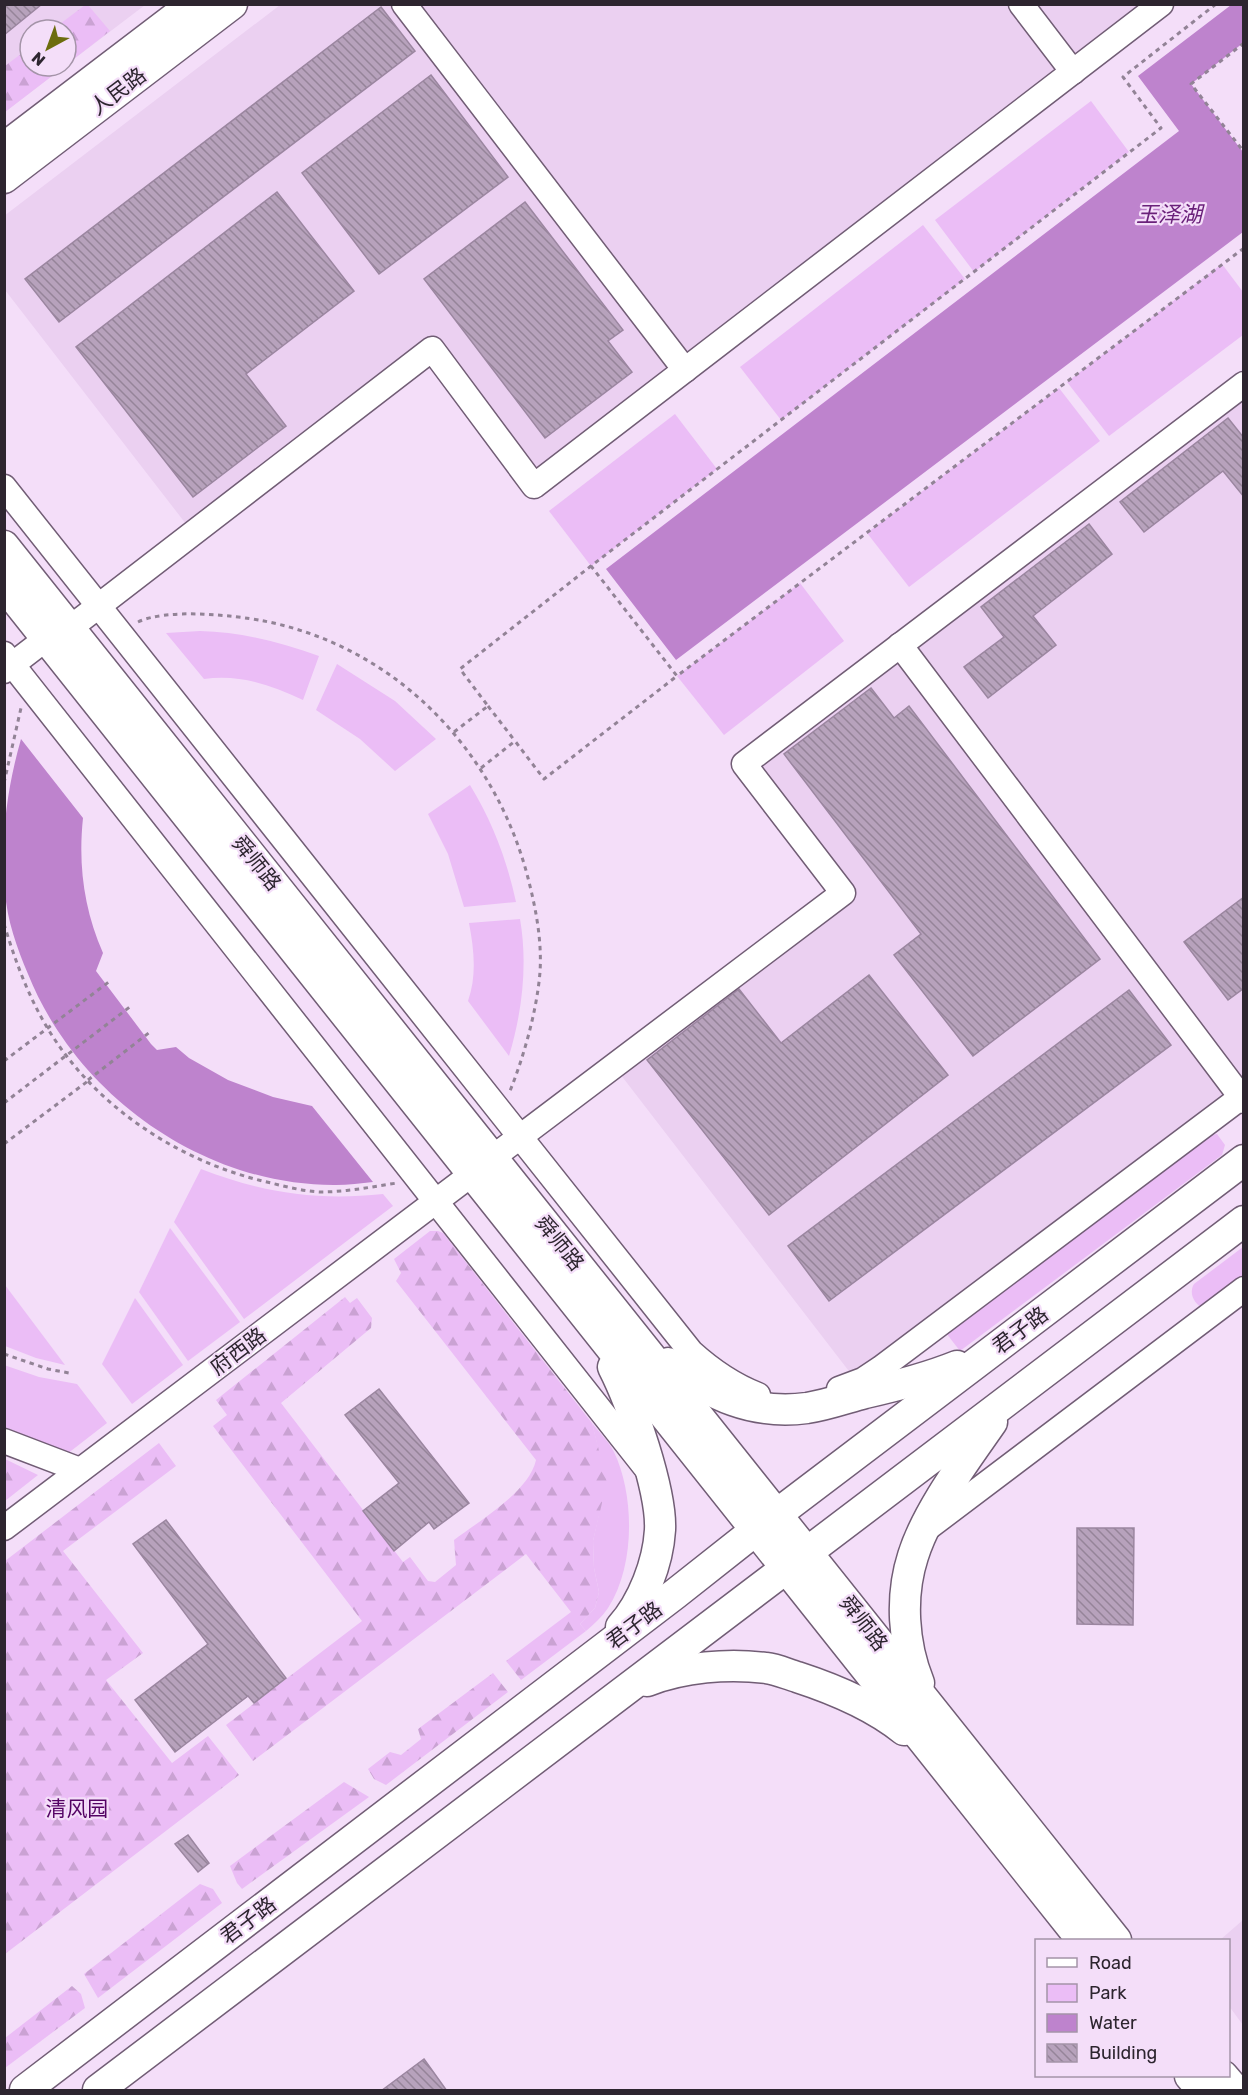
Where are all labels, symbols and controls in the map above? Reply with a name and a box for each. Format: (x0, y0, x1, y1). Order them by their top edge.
north arrow (18, 18, 78, 78)
text: N (28, 48, 49, 70)
street label: 人民路 (85, 62, 151, 120)
water label: 玉泽湖 (1136, 201, 1205, 228)
street label: 舜师路 (227, 831, 287, 895)
street label: 舜师路 (530, 1211, 590, 1275)
street label: 君子路 (987, 1301, 1053, 1359)
street label: 府西路 (205, 1322, 271, 1380)
street label: 舜师路 (835, 1590, 893, 1656)
street label: 君子路 (601, 1596, 667, 1654)
park label: 清风园 (46, 1796, 109, 1821)
street label: 君子路 (215, 1891, 281, 1949)
legend (1035, 1939, 1230, 2077)
text: Road (1089, 1952, 1132, 1974)
text: Park (1089, 1982, 1127, 2004)
text: Water (1089, 2012, 1137, 2034)
text: Building (1089, 2042, 1157, 2064)

